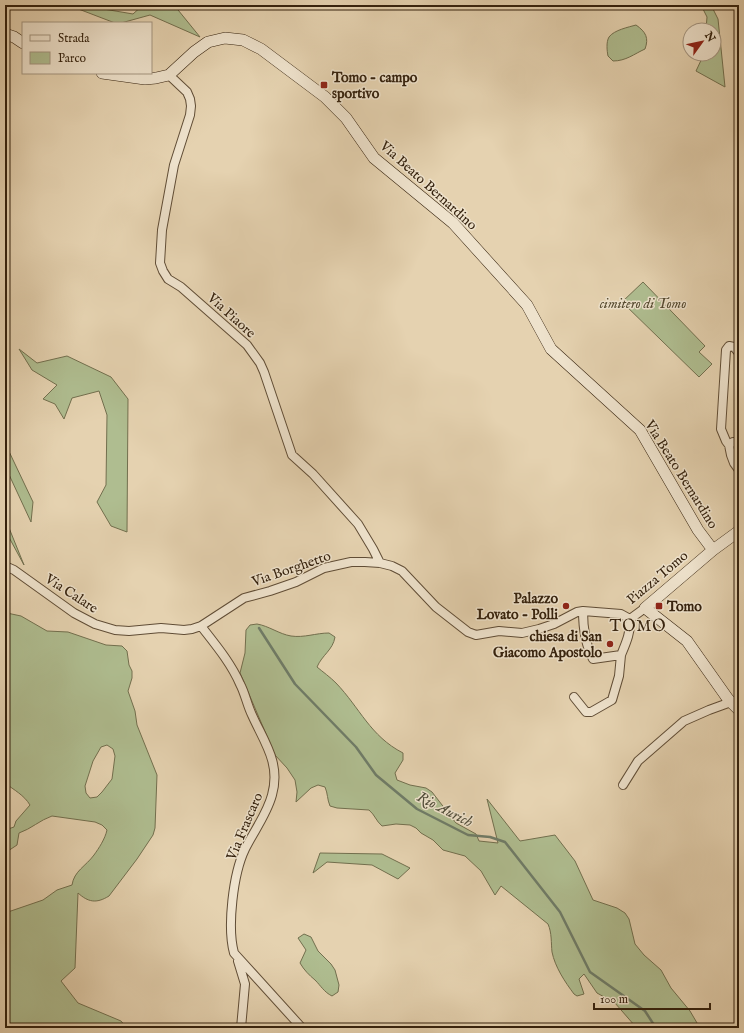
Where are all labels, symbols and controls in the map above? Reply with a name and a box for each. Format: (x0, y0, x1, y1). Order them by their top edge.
legend (22, 22, 152, 74)
north arrow (682, 22, 722, 62)
text: N (701, 28, 718, 45)
text: Strada (58, 31, 90, 46)
text: Parco (58, 51, 87, 66)
place label: Tomo - campo sportivo (331, 69, 418, 103)
marker: Tomo - campo sportivo (319, 80, 329, 90)
street label: Via Beato Bernardino (375, 137, 481, 234)
street label: Via Piaore (203, 289, 260, 343)
park label: cimitero di Tomo (600, 295, 686, 313)
street label: Via Beato Bernardino (640, 416, 722, 533)
street label: Via Borghetto (248, 547, 334, 591)
street label: Piazza Tomo (623, 547, 691, 607)
street label: Via Calare (41, 570, 102, 618)
place label: Palazzo Lovato - Polli (477, 590, 558, 624)
place label: Tomo (667, 598, 702, 614)
marker: Palazzo Lovato - Polli (561, 601, 571, 611)
marker: Tomo (654, 601, 664, 611)
district label: TOMO (610, 617, 666, 637)
place label: chiesa di San Giacomo Apostolo (493, 628, 603, 662)
marker: chiesa di San Giacomo Apostolo (605, 639, 615, 649)
water label: Rio Aurich (414, 787, 477, 832)
street label: Via Frascaro (222, 790, 267, 864)
scale bar (594, 985, 710, 1011)
text: 100 m (600, 992, 628, 1007)

